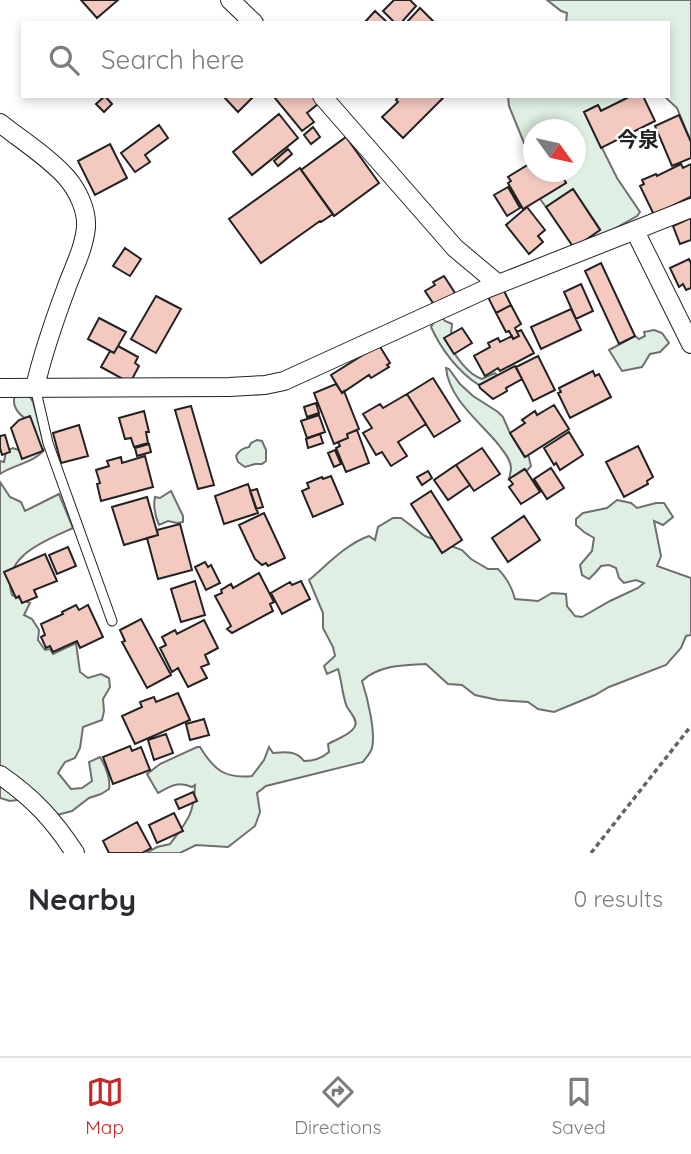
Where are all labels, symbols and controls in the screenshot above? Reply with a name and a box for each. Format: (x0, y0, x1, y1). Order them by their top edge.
search box (21, 21, 670, 98)
icon: search (45, 41, 83, 79)
text: Search here (101, 43, 245, 76)
north arrow (523, 119, 586, 182)
district label: 今泉 (617, 126, 659, 152)
text: Nearby (28, 880, 136, 918)
text: 0 results (574, 884, 663, 913)
tab: Map (85, 1073, 124, 1139)
tab: Directions (294, 1073, 381, 1139)
tab: Saved (552, 1073, 606, 1139)

